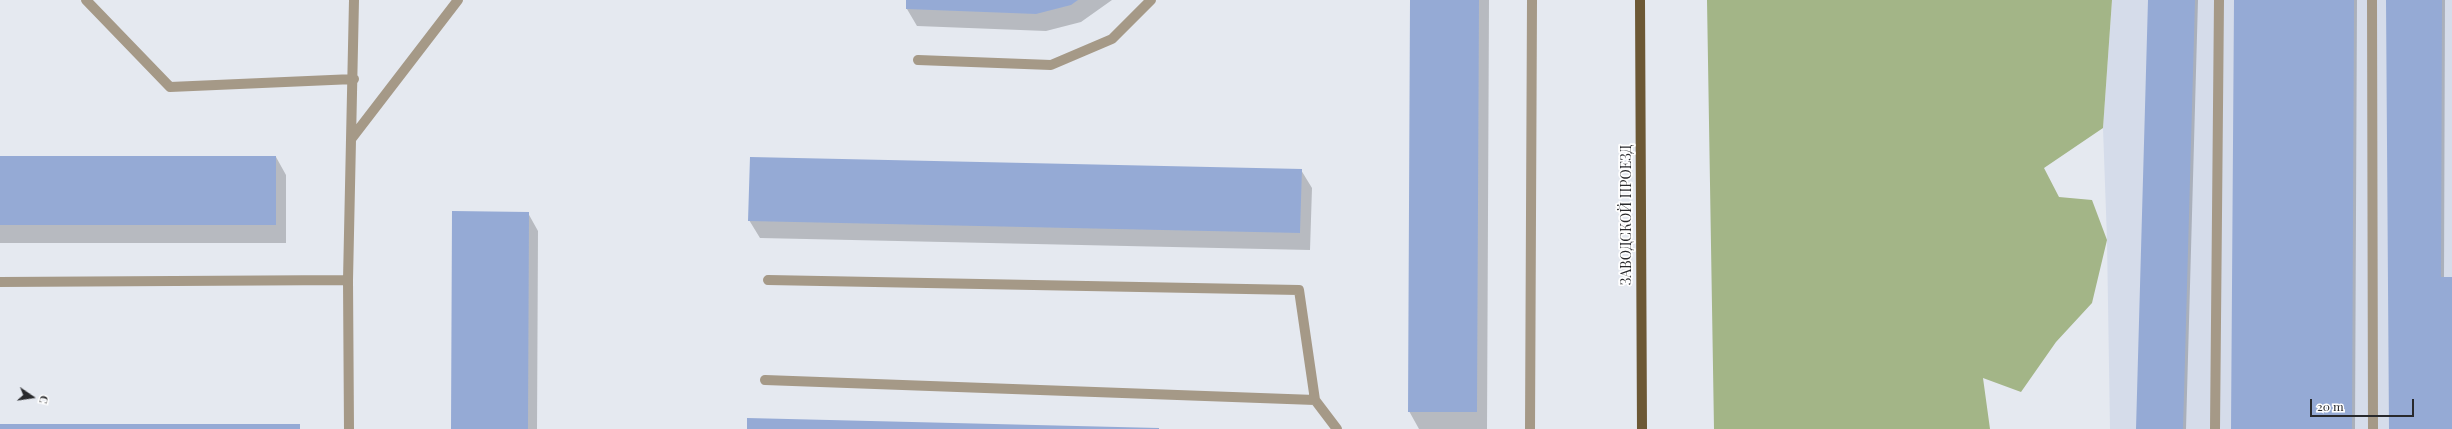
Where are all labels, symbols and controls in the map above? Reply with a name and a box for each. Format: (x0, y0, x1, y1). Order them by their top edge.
street label: ЗАВОДСКОЙ ПРОЕЗД (1619, 145, 1635, 285)
north arrow (12, 377, 52, 417)
scale bar (2312, 391, 2416, 417)
text: С (36, 394, 52, 405)
text: 20 m (2317, 398, 2344, 414)

